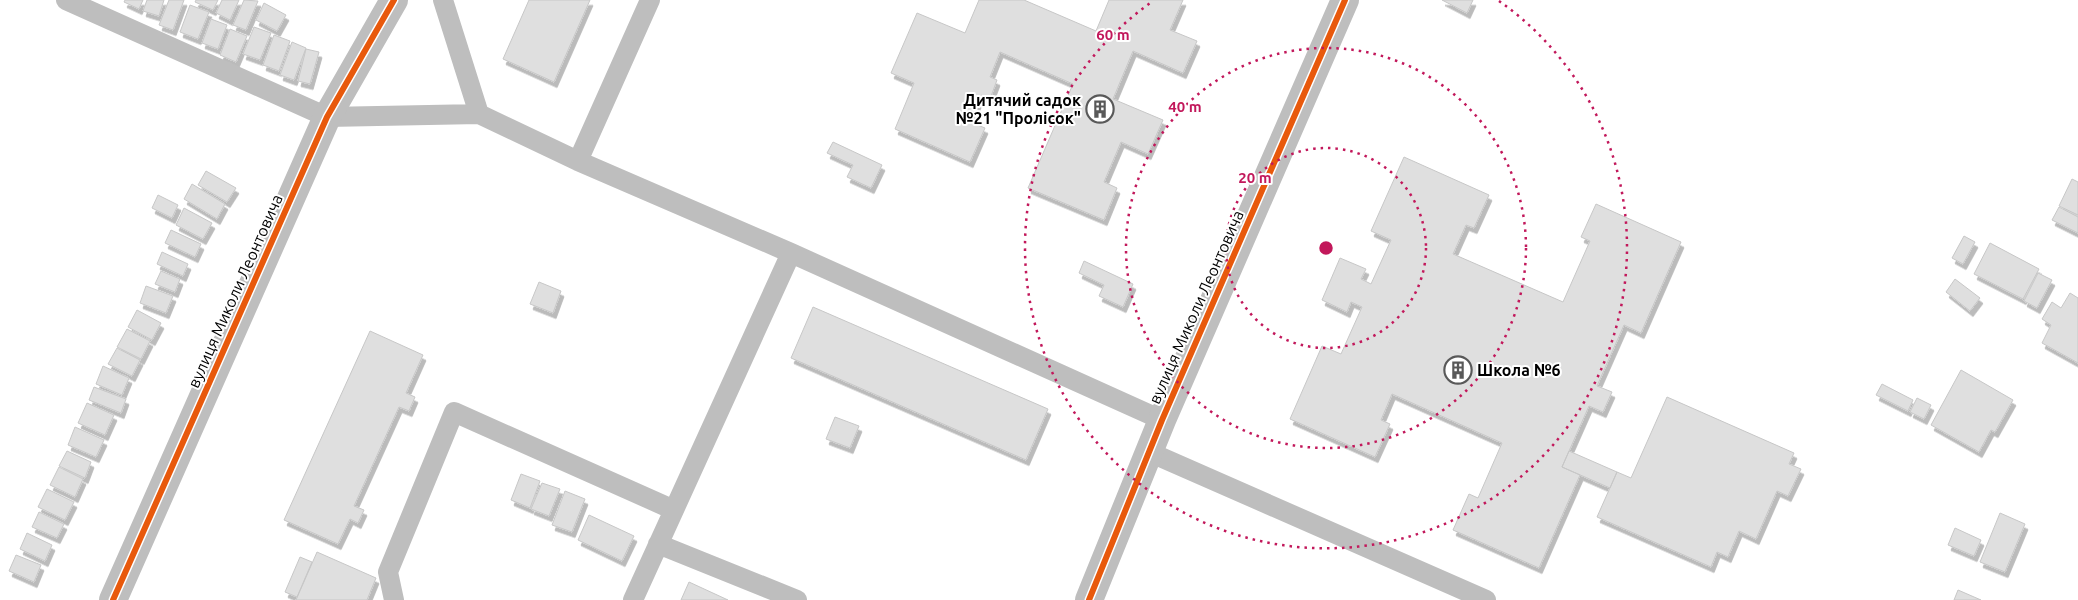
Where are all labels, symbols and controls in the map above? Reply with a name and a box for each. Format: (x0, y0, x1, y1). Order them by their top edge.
text: 60 m (1096, 26, 1130, 43)
place label: Дитячий садок №21 "Пролісок" (956, 91, 1081, 127)
building icon: Дитячий садок №21 "Пролісок" (1085, 94, 1115, 124)
text: 40 m (1168, 98, 1202, 115)
text: 20 m (1238, 169, 1272, 186)
street label: вулиця Миколи Леонтовича (184, 192, 286, 390)
street label: вулиця Миколи Леонтовича (1145, 208, 1247, 406)
centre of rings (1317, 239, 1335, 257)
building icon: Школа №6 (1443, 355, 1473, 385)
place label: Школа №6 (1477, 361, 1561, 379)

